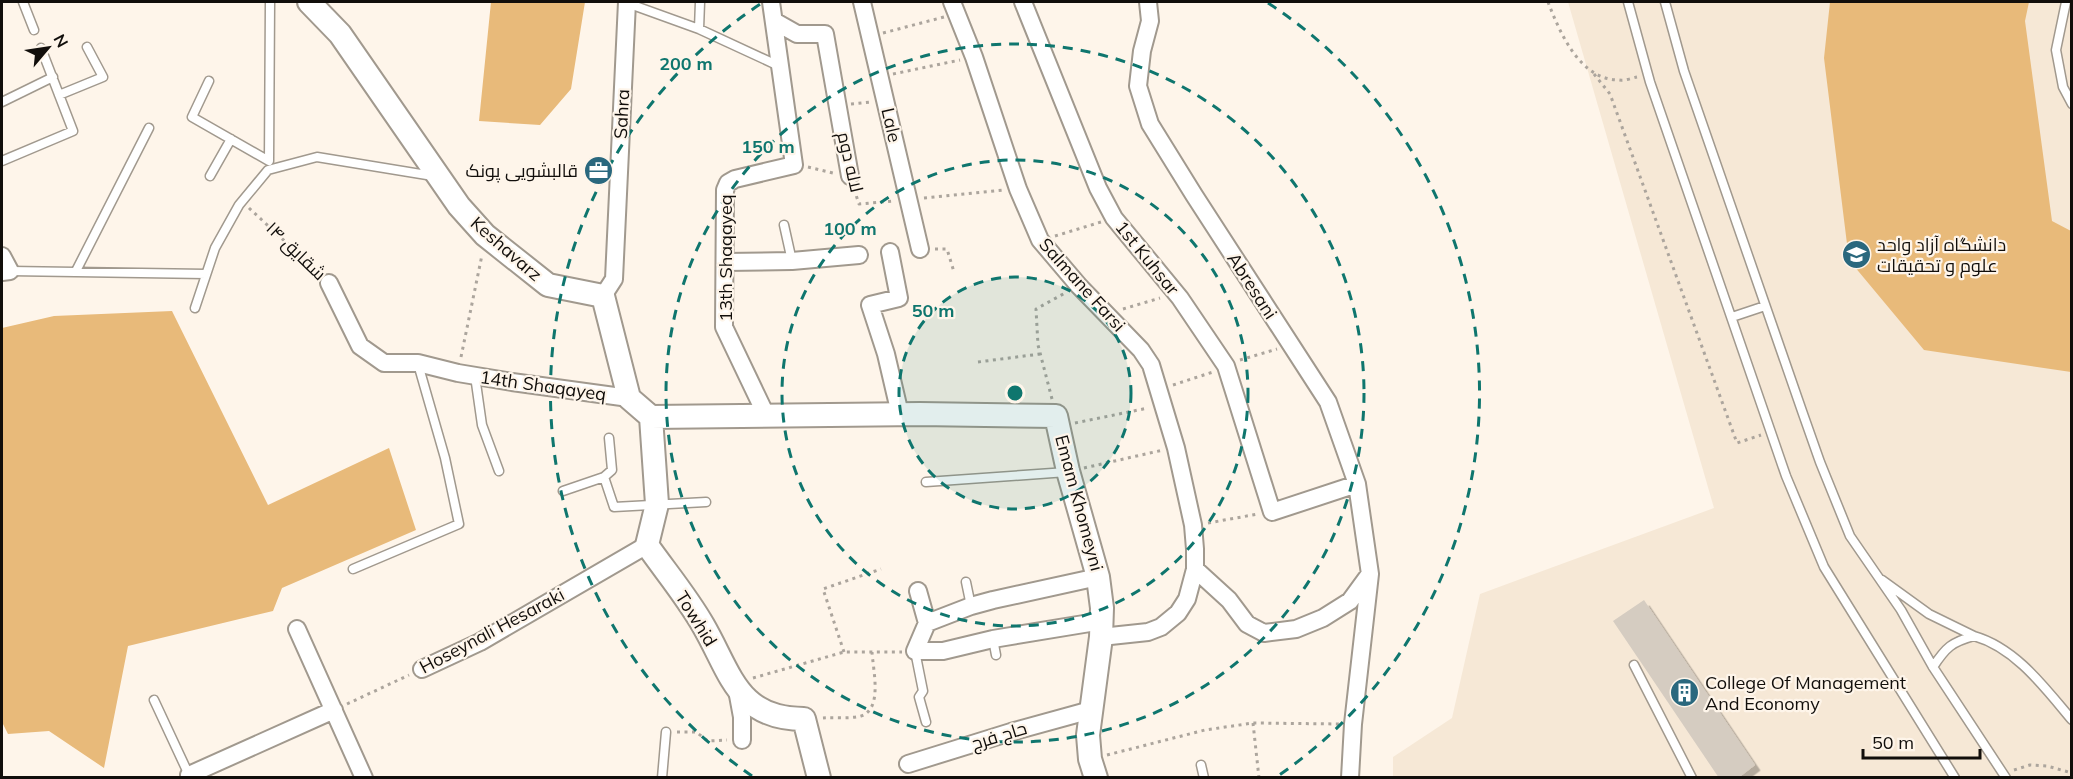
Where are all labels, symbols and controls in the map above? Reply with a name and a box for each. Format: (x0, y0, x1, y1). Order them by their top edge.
north arrow (18, 18, 78, 78)
text: N (49, 31, 73, 51)
text: 200 m (659, 52, 713, 75)
street label: Sahra (609, 88, 634, 139)
street label: Lale (876, 105, 907, 144)
street label: لاله دوم (831, 129, 869, 195)
text: 150 m (741, 135, 795, 158)
office icon: قالبشویی پونک (583, 155, 615, 187)
place label: قالبشویی پونک (466, 159, 578, 183)
street label: 13th Shaqayeq (714, 194, 737, 322)
street label: Keshavarz (466, 211, 547, 286)
street label: شقایق ۱۴ (261, 216, 331, 286)
street label: 1st Kuhsar (1110, 216, 1185, 300)
text: 100 m (823, 217, 877, 240)
street label: Salmane Farsi (1034, 233, 1130, 336)
place label: دانشگاه آزاد واحد علوم و تحقیقات (1877, 233, 2006, 278)
school or university icon: دانشگاه آزاد واحد علوم و تحقیقات (1840, 239, 1872, 271)
street label: Abresani (1222, 248, 1282, 323)
text: 50 m (912, 299, 954, 322)
street label: 14th Shaqayeq (478, 365, 608, 406)
centre of rings (1005, 383, 1025, 403)
street label: Emam Khomeyni (1050, 432, 1109, 573)
street label: Hoseynali Hesaraki (415, 583, 568, 678)
street label: Towhid (671, 587, 722, 651)
place label: College Of Management And Economy (1705, 671, 1906, 715)
building icon: College Of Management And Economy (1668, 677, 1700, 709)
street label: حاج فرج (968, 716, 1030, 756)
scale bar (1863, 722, 1980, 760)
text: 50 m (1872, 731, 1914, 754)

